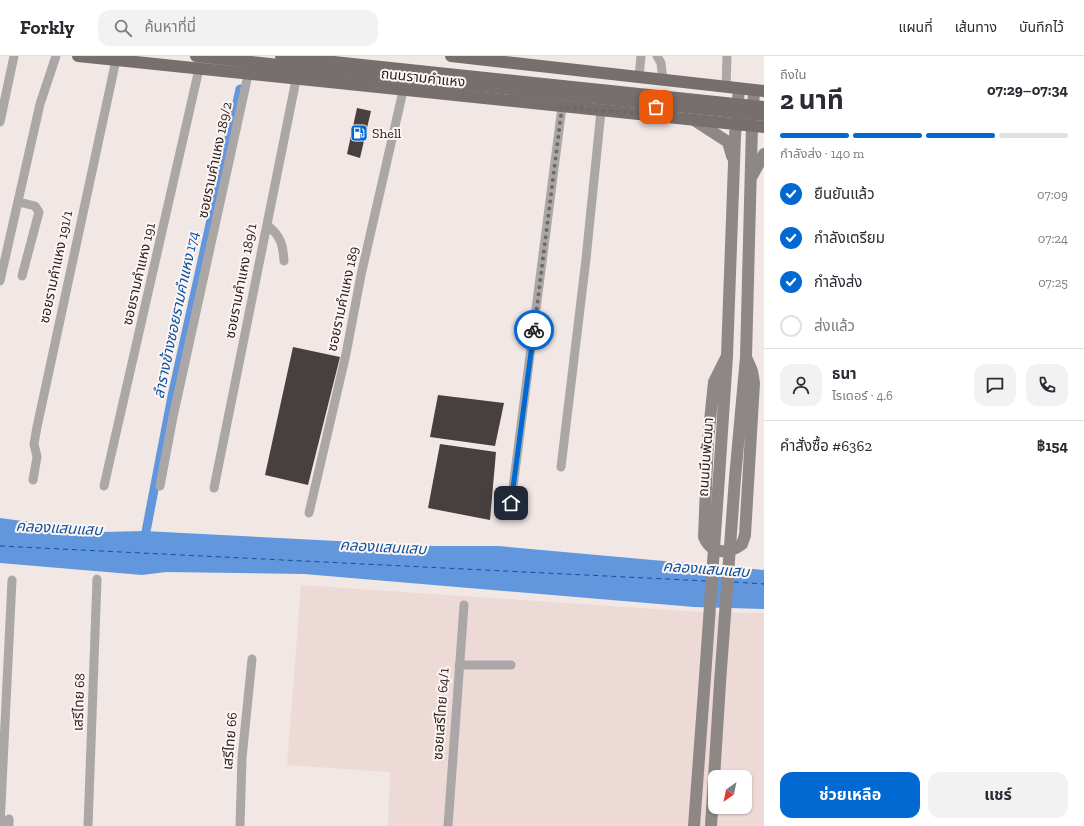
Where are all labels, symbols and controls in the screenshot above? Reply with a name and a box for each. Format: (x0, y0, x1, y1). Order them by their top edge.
search box (98, 10, 378, 46)
text: Forkly (20, 16, 74, 39)
icon: search (112, 17, 134, 39)
text: ค้นหาที่นี่ (144, 18, 196, 36)
text: แผนที่ (899, 19, 933, 36)
text: เส้นทาง (955, 19, 997, 36)
text: บันทึกไว้ (1019, 19, 1064, 36)
street label: ถนนรามคำแหง (380, 65, 466, 91)
text: ถึงใน (780, 67, 806, 82)
text: 07:29–07:34 (987, 81, 1068, 99)
text: 2 นาที (780, 84, 844, 116)
pin (639, 90, 673, 124)
icon: bag (645, 96, 667, 118)
street label: ซอยรามคำแหง 189/2 (194, 100, 236, 220)
fuel station icon: Shell (349, 123, 369, 143)
place label: Shell (372, 125, 402, 142)
text: กำลังส่ง · 140 m (780, 146, 864, 161)
icon: check (780, 183, 802, 205)
text: ยืนยันแล้ว (814, 185, 875, 203)
text: 07:09 (1037, 187, 1068, 202)
street label: ซอยรามคำแหง 191/1 (36, 209, 76, 325)
street label: ซอยรามคำแหง 191 (119, 221, 159, 327)
street label: ซอยรามคำแหง 189/1 (222, 221, 261, 340)
icon: check (780, 227, 802, 249)
water label: ลำรางข้างซอยรามคำแหง 174 (149, 229, 203, 400)
text: กำลังเตรียม (814, 229, 885, 247)
text: 07:24 (1038, 231, 1068, 246)
street label: ซอยรามคำแหง 189 (324, 245, 362, 353)
icon: check (780, 271, 802, 293)
text: กำลังส่ง (814, 273, 862, 291)
text: 07:25 (1038, 275, 1068, 290)
courier (514, 310, 554, 350)
text: ส่งแล้ว (814, 317, 855, 335)
icon: bike (523, 319, 545, 341)
button: person (780, 364, 822, 406)
button: chat (974, 364, 1016, 406)
button: phone (1026, 364, 1068, 406)
text: ธนา (832, 365, 857, 383)
text: ไรเดอร์ · 4.6 (832, 388, 893, 403)
street label: ถนนมีนพัฒนา (695, 417, 717, 497)
text: คำสั่งซื้อ #6362 (780, 437, 872, 455)
text: ฿154 (1037, 437, 1068, 455)
pin (494, 486, 528, 520)
icon: home (500, 492, 522, 514)
water label: คลองแสนแสบ (15, 517, 104, 539)
water label: คลองแสนแสบ (339, 536, 428, 558)
water label: คลองแสนแสบ (662, 557, 751, 581)
street label: ซอยเสรีไทย 64/1 (429, 667, 453, 761)
street label: เสรีไทย 68 (69, 673, 89, 731)
street label: เสรีไทย 66 (219, 711, 241, 771)
north arrow (708, 770, 752, 814)
map controls (708, 770, 752, 814)
button: ช่วยเหลือ (780, 772, 920, 818)
button: แชร์ (928, 772, 1068, 818)

